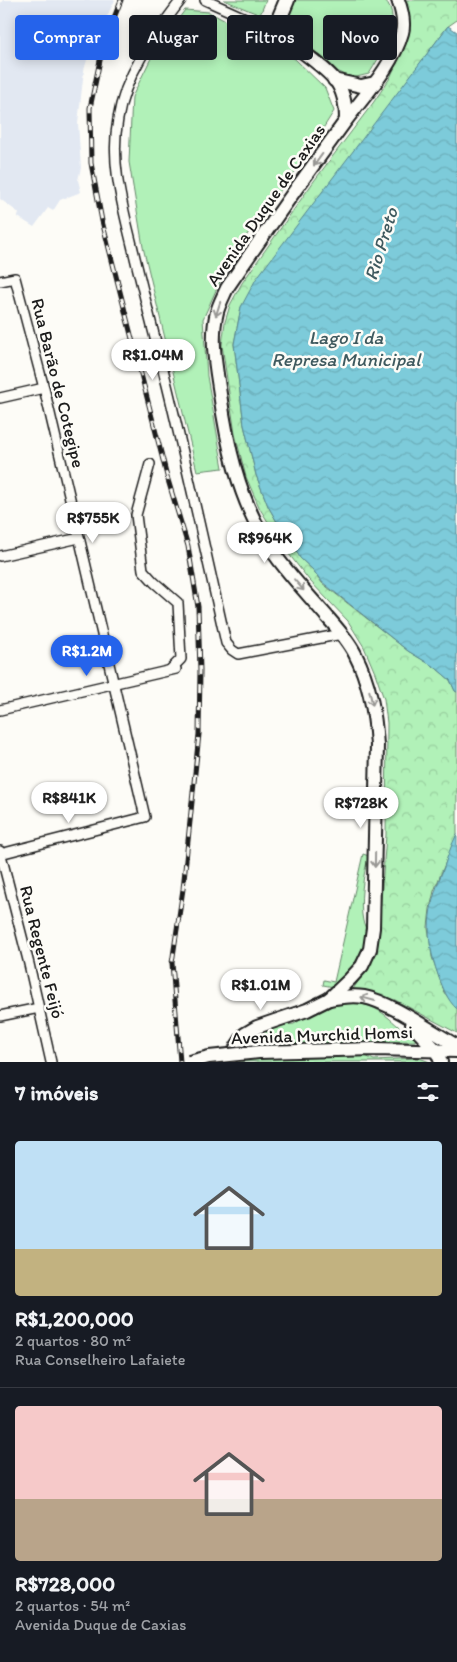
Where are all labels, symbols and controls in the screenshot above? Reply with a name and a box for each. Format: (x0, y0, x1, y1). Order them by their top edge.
chip: Comprar (15, 15, 119, 60)
chip: Alugar (129, 15, 217, 60)
chip: Filtros (227, 15, 313, 60)
chip: Novo (323, 15, 397, 60)
street label: Avenida Duque de Caxias (202, 120, 330, 290)
one-way arrow (312, 153, 323, 166)
water label: Rio Preto (359, 204, 403, 283)
street label: Rua Barão de Cotegipe (26, 296, 90, 470)
one-way arrow (213, 301, 223, 317)
water label: Lago I da Represa Municipal (271, 326, 422, 371)
pin: R$1.04M (107, 338, 199, 381)
text: R$1.04M (122, 345, 184, 364)
pin: R$755K (52, 502, 134, 544)
text: R$755K (67, 508, 119, 527)
pin: R$964K (224, 522, 306, 564)
text: R$964K (238, 528, 292, 547)
one-way arrow (294, 579, 305, 592)
pin: R$1.2M (46, 634, 128, 677)
text: R$1.2M (62, 641, 112, 660)
one-way arrow (367, 690, 376, 706)
pin: R$841K (28, 782, 110, 824)
pin: R$728K (320, 786, 402, 829)
text: R$841K (42, 788, 96, 807)
text: R$728K (335, 793, 387, 812)
one-way arrow (370, 852, 379, 868)
street label: Rua Regente Feijó (15, 883, 69, 1021)
pin: R$1.01M (215, 968, 307, 1011)
text: R$1.01M (231, 975, 291, 994)
one-way arrow (360, 994, 376, 1003)
street label: Avenida Murchid Homsi (231, 1021, 413, 1049)
icon: filters (414, 1078, 442, 1106)
text: 7 imóveis (15, 1080, 98, 1105)
icon: home (184, 1173, 274, 1263)
text: R$1,200,000 (15, 1306, 134, 1331)
text: 2 quartos · 80 m² (15, 1331, 131, 1350)
text: Rua Conselheiro Lafaiete (15, 1350, 186, 1369)
icon: home (184, 1439, 274, 1529)
text: R$728,000 (15, 1571, 115, 1596)
text: 2 quartos · 54 m² (15, 1596, 130, 1615)
text: Avenida Duque de Caxias (15, 1615, 186, 1634)

